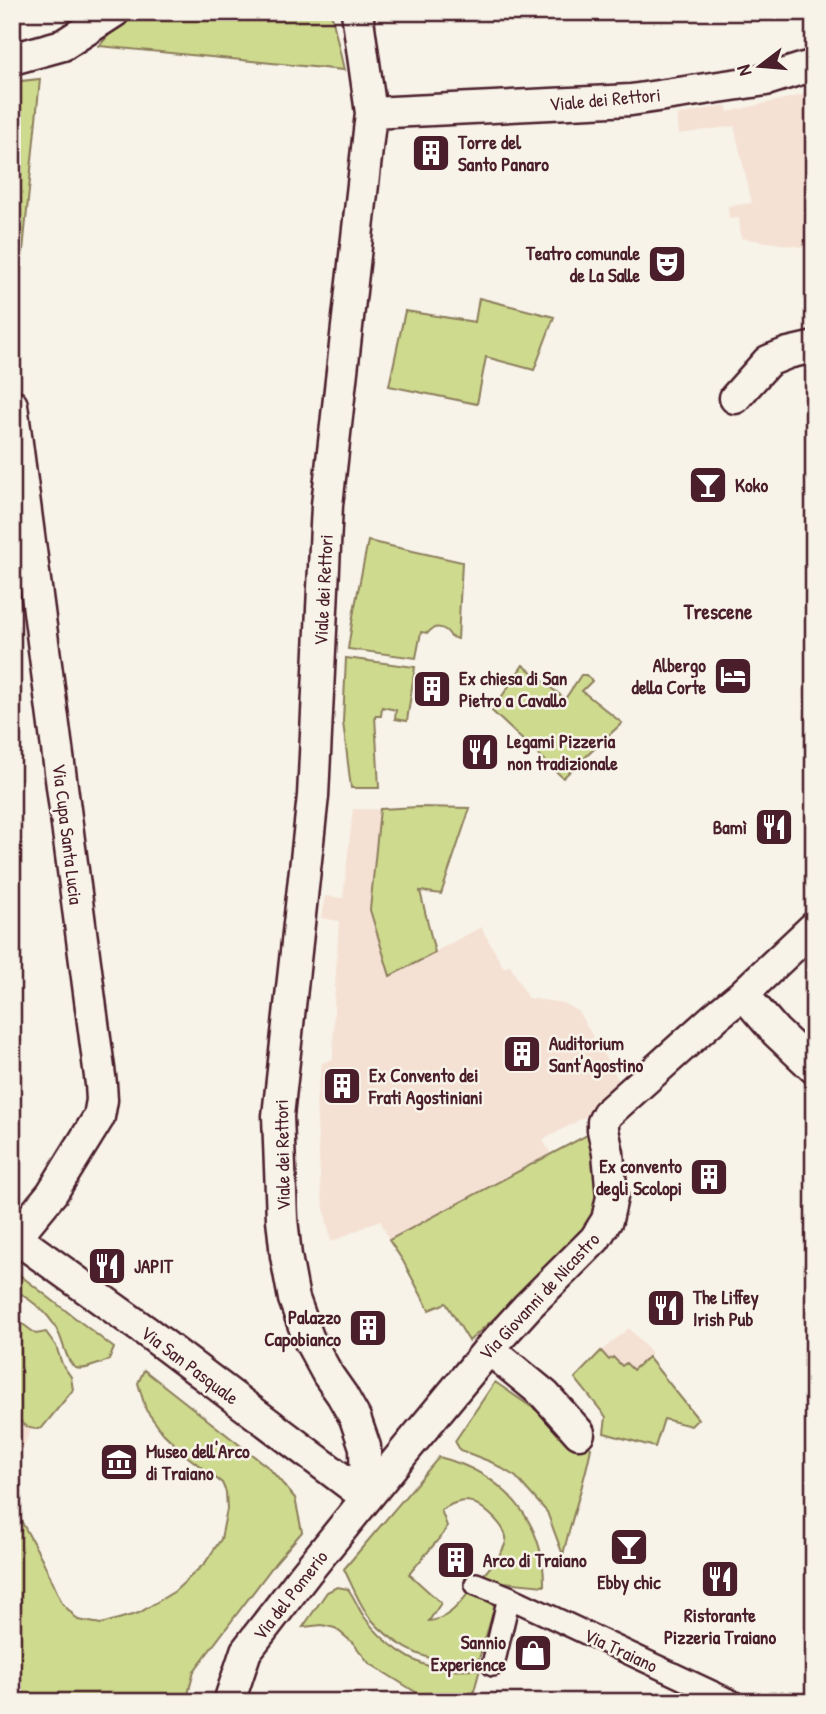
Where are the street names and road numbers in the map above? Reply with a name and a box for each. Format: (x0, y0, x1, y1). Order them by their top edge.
street label: Viale dei Rettori (548, 81, 662, 117)
street label: Viale dei Rettori (307, 534, 339, 646)
street label: Via Cupa Santa Lucia (46, 762, 90, 906)
street label: Viale dei Rettori (268, 1099, 296, 1211)
street label: Via Giovanni de Nicastro (473, 1226, 605, 1366)
street label: Via San Pasquale (136, 1320, 245, 1411)
street label: Via del Pomerio (247, 1544, 334, 1645)
street label: Via Traiano (580, 1622, 662, 1678)

